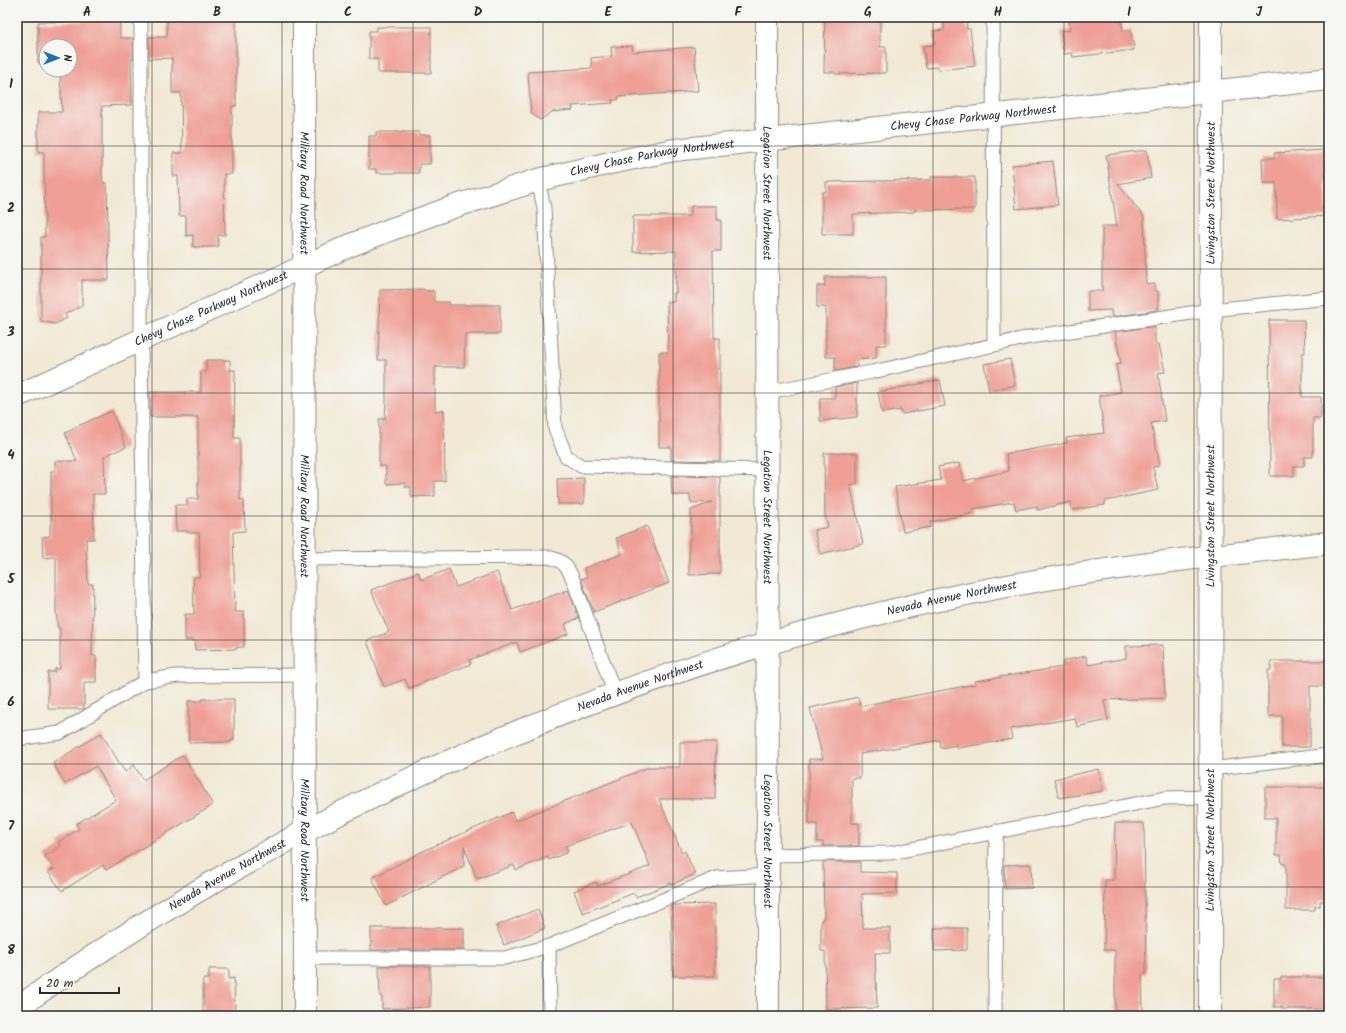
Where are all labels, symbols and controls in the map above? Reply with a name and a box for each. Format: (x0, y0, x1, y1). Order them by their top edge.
text: A (83, 2, 91, 23)
text: B (213, 2, 221, 23)
text: C (344, 2, 352, 23)
text: D (474, 2, 483, 23)
text: E (604, 2, 612, 23)
text: F (734, 2, 742, 23)
text: G (864, 2, 872, 23)
text: H (994, 2, 1003, 23)
text: I (1127, 2, 1131, 23)
text: J (1256, 2, 1263, 23)
north arrow (38, 38, 78, 78)
text: N (58, 55, 76, 62)
text: 1 (9, 74, 13, 95)
street label: Chevy Chase Parkway Northwest (889, 99, 1058, 136)
street label: Livingston Street Northwest (1201, 121, 1220, 265)
street label: Legation Street Northwest (758, 126, 777, 261)
street label: Military Road Northwest (295, 131, 314, 255)
street label: Chevy Chase Parkway Northwest (568, 134, 736, 182)
text: 2 (7, 198, 15, 219)
street label: Chevy Chase Parkway Northwest (131, 265, 291, 351)
text: 3 (6, 322, 15, 343)
street label: Livingston Street Northwest (1201, 444, 1220, 588)
text: 4 (7, 445, 15, 466)
street label: Legation Street Northwest (758, 450, 777, 585)
street label: Military Road Northwest (295, 454, 314, 578)
text: 5 (7, 569, 16, 590)
street label: Nevada Avenue Northwest (885, 575, 1019, 621)
street label: Nevada Avenue Northwest (574, 654, 706, 717)
text: 6 (7, 692, 15, 713)
street label: Livingston Street Northwest (1201, 768, 1220, 912)
street label: Legation Street Northwest (758, 774, 777, 909)
street label: Military Road Northwest (295, 778, 314, 902)
text: 7 (8, 816, 15, 837)
street label: Nevada Avenue Northwest (165, 833, 290, 916)
text: 8 (7, 940, 15, 961)
scale bar (40, 969, 119, 995)
text: 20 m (46, 974, 74, 993)

